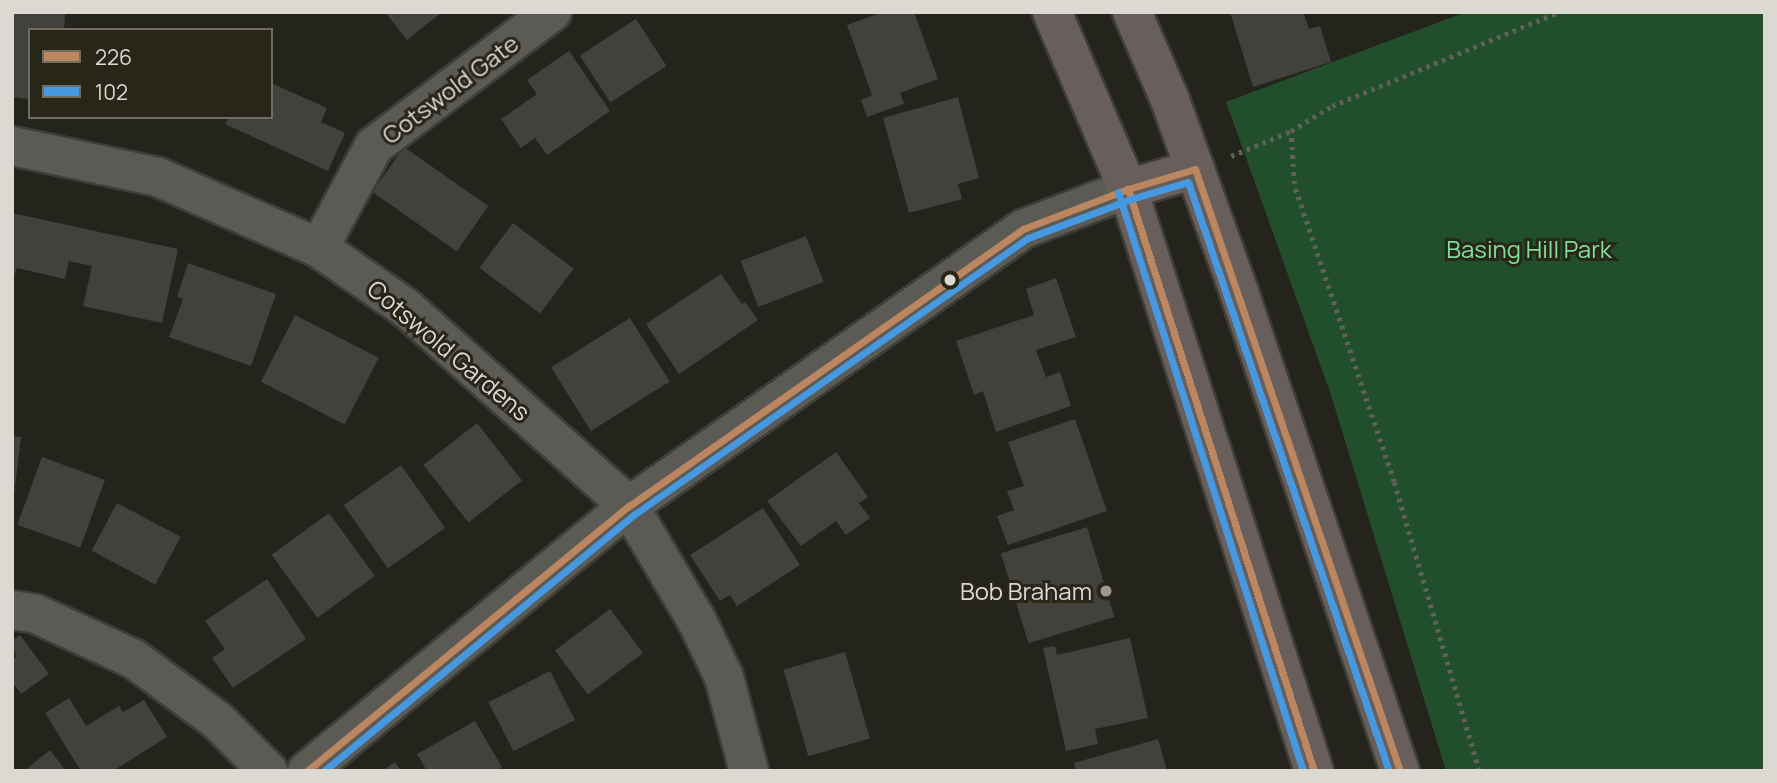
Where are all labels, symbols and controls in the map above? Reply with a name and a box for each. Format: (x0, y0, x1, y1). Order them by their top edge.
legend (28, 28, 273, 119)
street label: Cotswold Gate (376, 28, 524, 150)
text: 226 (95, 43, 132, 71)
text: 102 (95, 78, 128, 106)
park label: Basing Hill Park (1446, 235, 1612, 263)
unlabelled marker (943, 273, 957, 287)
street label: Cotswold Gardens (362, 274, 536, 426)
place label: Bob Braham (960, 577, 1092, 605)
marker: Bob Braham (1098, 583, 1114, 599)

